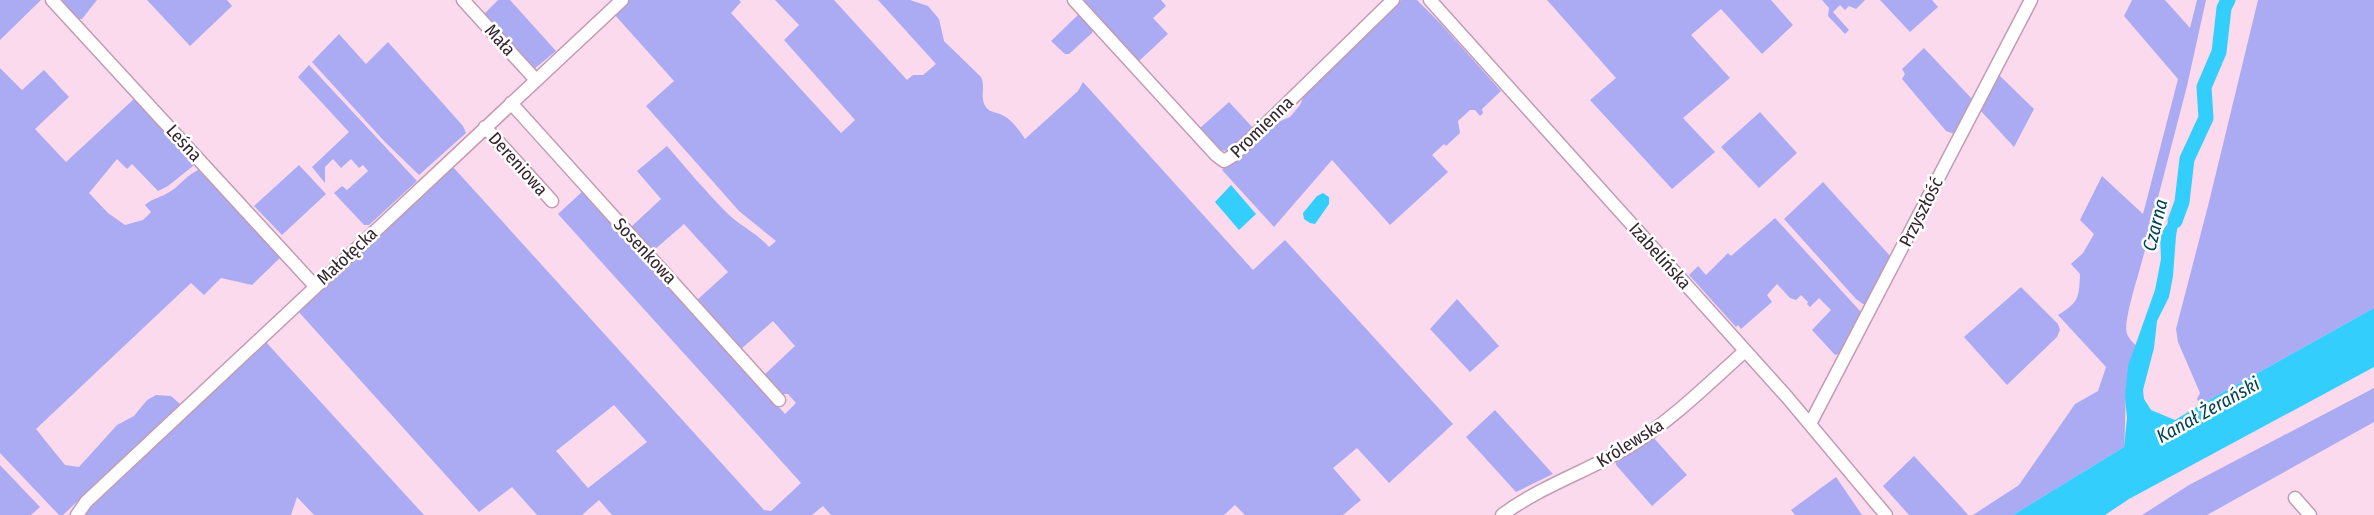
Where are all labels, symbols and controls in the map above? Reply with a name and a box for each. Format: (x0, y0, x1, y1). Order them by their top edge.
street label: Mała (480, 20, 520, 61)
street label: Promienna (1226, 91, 1298, 162)
street label: Leśna (161, 120, 207, 166)
street label: Dereniowa (484, 128, 552, 200)
street label: Przyszłość (1894, 173, 1948, 250)
water label: Czarna (2137, 196, 2173, 254)
street label: Sosenkowa (609, 213, 681, 289)
street label: Izabelińska (1624, 218, 1696, 294)
street label: Małołęcka (312, 222, 382, 289)
water label: Kanał Żerański (2152, 372, 2264, 448)
street label: Królewska (1592, 414, 1668, 472)

